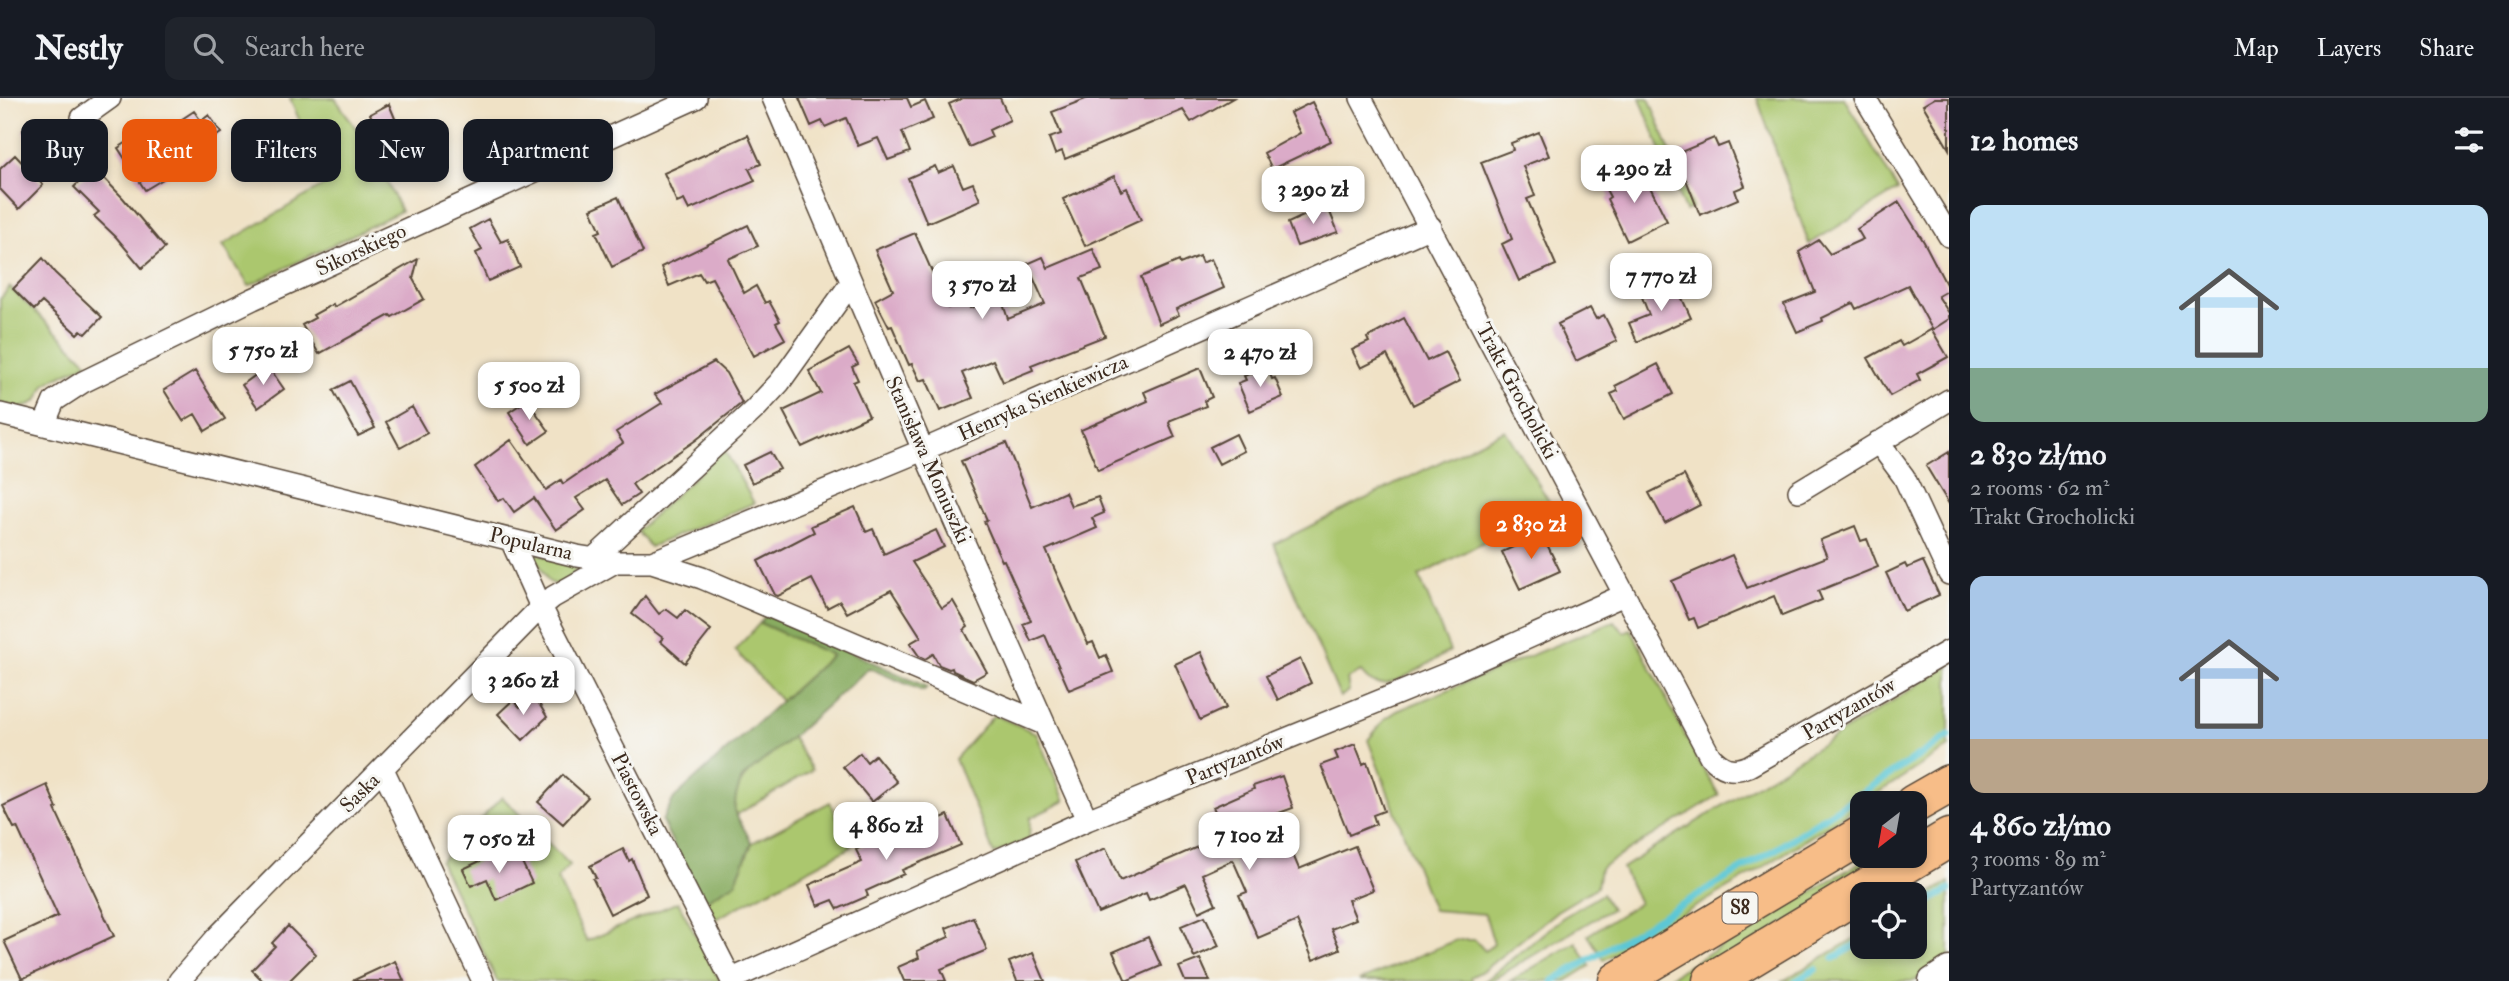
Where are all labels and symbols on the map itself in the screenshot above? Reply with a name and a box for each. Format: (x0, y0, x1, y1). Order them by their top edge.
pin: 4 290 zł (1562, 146, 1706, 205)
pin: 3 290 zł (1241, 166, 1385, 226)
street label: Sikorskiego (311, 217, 411, 283)
pin: 7 770 zł (1589, 254, 1733, 313)
pin: 3 570 zł (910, 262, 1054, 321)
street label: Trakt Grocholicki (1470, 318, 1565, 464)
pin: 5 750 zł (191, 328, 335, 387)
pin: 2 470 zł (1188, 330, 1332, 389)
street label: Henryka Sienkiewicza (954, 348, 1133, 448)
pin: 5 500 zł (457, 362, 601, 422)
street label: Stanisława Moniuszki (879, 372, 977, 548)
pin: 2 830 zł (1459, 502, 1603, 561)
street label: Popularna (487, 521, 576, 567)
pin: 3 260 zł (451, 658, 595, 717)
street label: Partyzantów (1797, 671, 1901, 747)
street label: Partyzantów (1182, 728, 1289, 792)
street label: Piastowska (605, 748, 669, 840)
street label: Saska (334, 767, 386, 819)
north arrow (1850, 791, 1927, 868)
pin: 4 860 zł (814, 802, 958, 862)
pin: 7 100 zł (1177, 812, 1321, 872)
pin: 7 050 zł (427, 816, 571, 875)
road number: S8 (1722, 892, 1758, 923)

